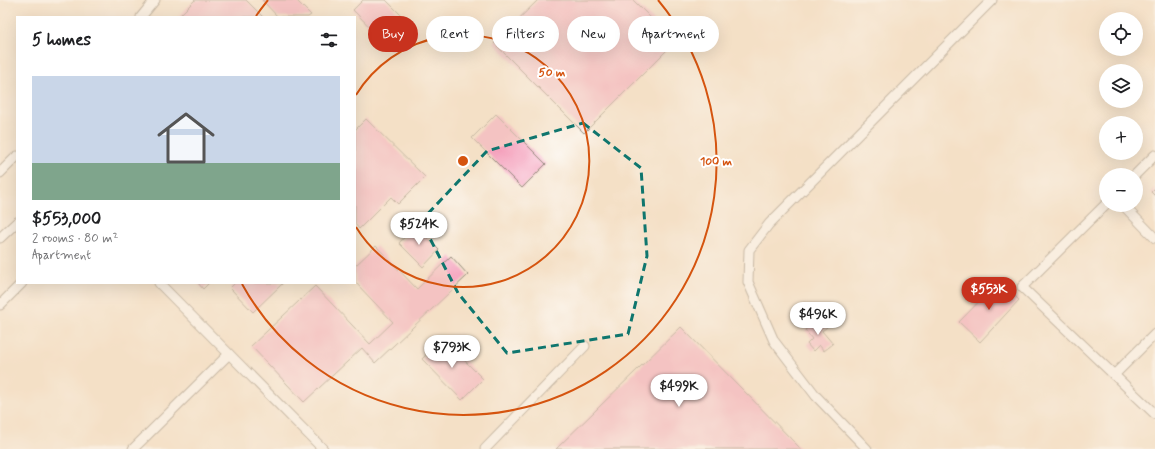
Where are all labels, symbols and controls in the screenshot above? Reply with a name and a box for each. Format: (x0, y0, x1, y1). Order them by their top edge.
map controls (1099, 12, 1143, 212)
button: locate (1099, 12, 1143, 56)
chip: Buy (368, 16, 418, 52)
chip: Rent (426, 16, 484, 52)
chip: Filters (492, 16, 559, 52)
chip: New (567, 16, 620, 52)
chip: Apartment (628, 16, 719, 52)
text: 5 homes (32, 29, 91, 51)
icon: filters (318, 29, 340, 51)
button: layers (1099, 64, 1143, 108)
text: 50 m (539, 65, 566, 81)
icon: home (150, 102, 222, 174)
button: + (1099, 116, 1143, 160)
centre of rings (456, 154, 470, 168)
text: 100 m (700, 154, 733, 170)
button: − (1099, 168, 1143, 212)
text: $553,000 (32, 208, 101, 230)
pin: $524K (391, 212, 447, 246)
text: $524K (399, 216, 439, 233)
text: 2 rooms · 80 m² (32, 230, 118, 247)
text: Apartment (32, 247, 91, 264)
pin: $553K (961, 277, 1017, 311)
text: $553K (971, 281, 1007, 298)
pin: $496K (790, 302, 846, 336)
text: $496K (799, 306, 837, 323)
pin: $793K (424, 335, 480, 369)
text: $793K (433, 339, 471, 356)
pin: $499K (651, 374, 707, 408)
text: $499K (660, 378, 698, 395)

